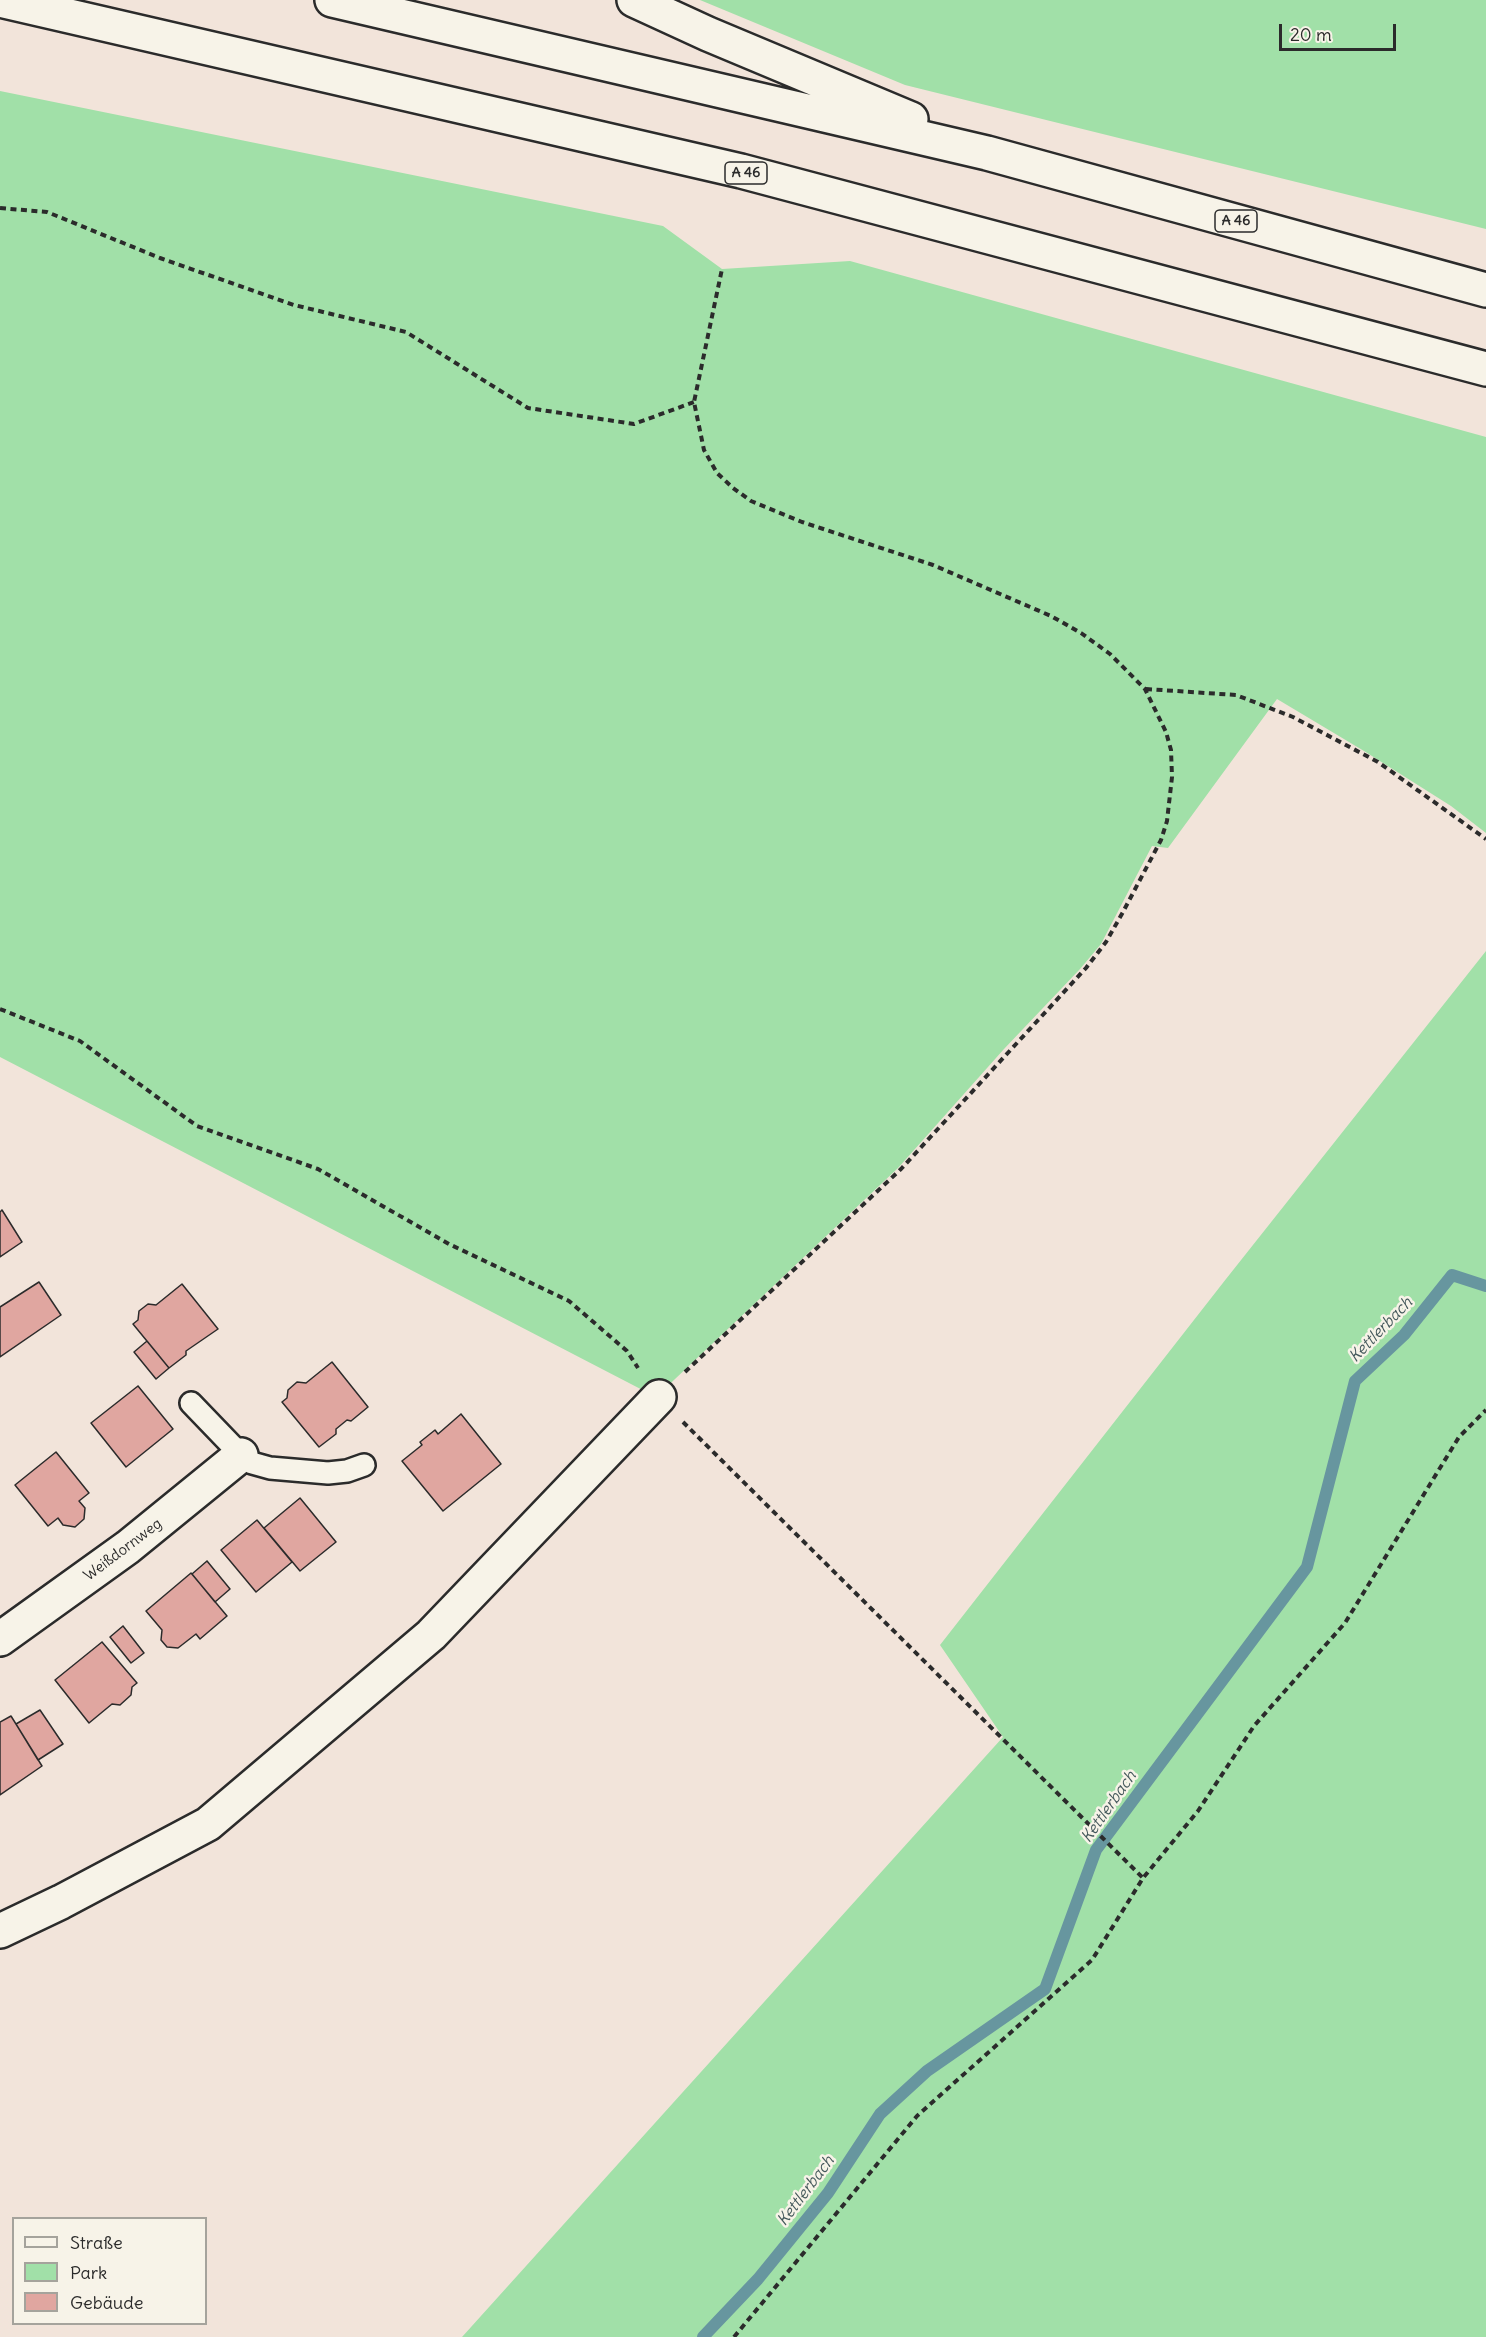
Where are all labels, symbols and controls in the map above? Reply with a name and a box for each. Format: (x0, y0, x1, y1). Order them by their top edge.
scale bar (1282, 12, 1399, 50)
text: 20 m (1290, 23, 1332, 46)
road number: A 46 (725, 162, 767, 184)
road number: A 46 (1215, 210, 1257, 232)
water label: Kettlerbach (1345, 1294, 1417, 1366)
street label: Weißdornweg (80, 1515, 166, 1585)
water label: Kettlerbach (1077, 1768, 1141, 1846)
water label: Kettlerbach (773, 2152, 839, 2230)
legend (12, 2217, 207, 2325)
text: Straße (70, 2231, 123, 2254)
text: Park (70, 2261, 107, 2284)
text: Gebäude (70, 2291, 143, 2314)

